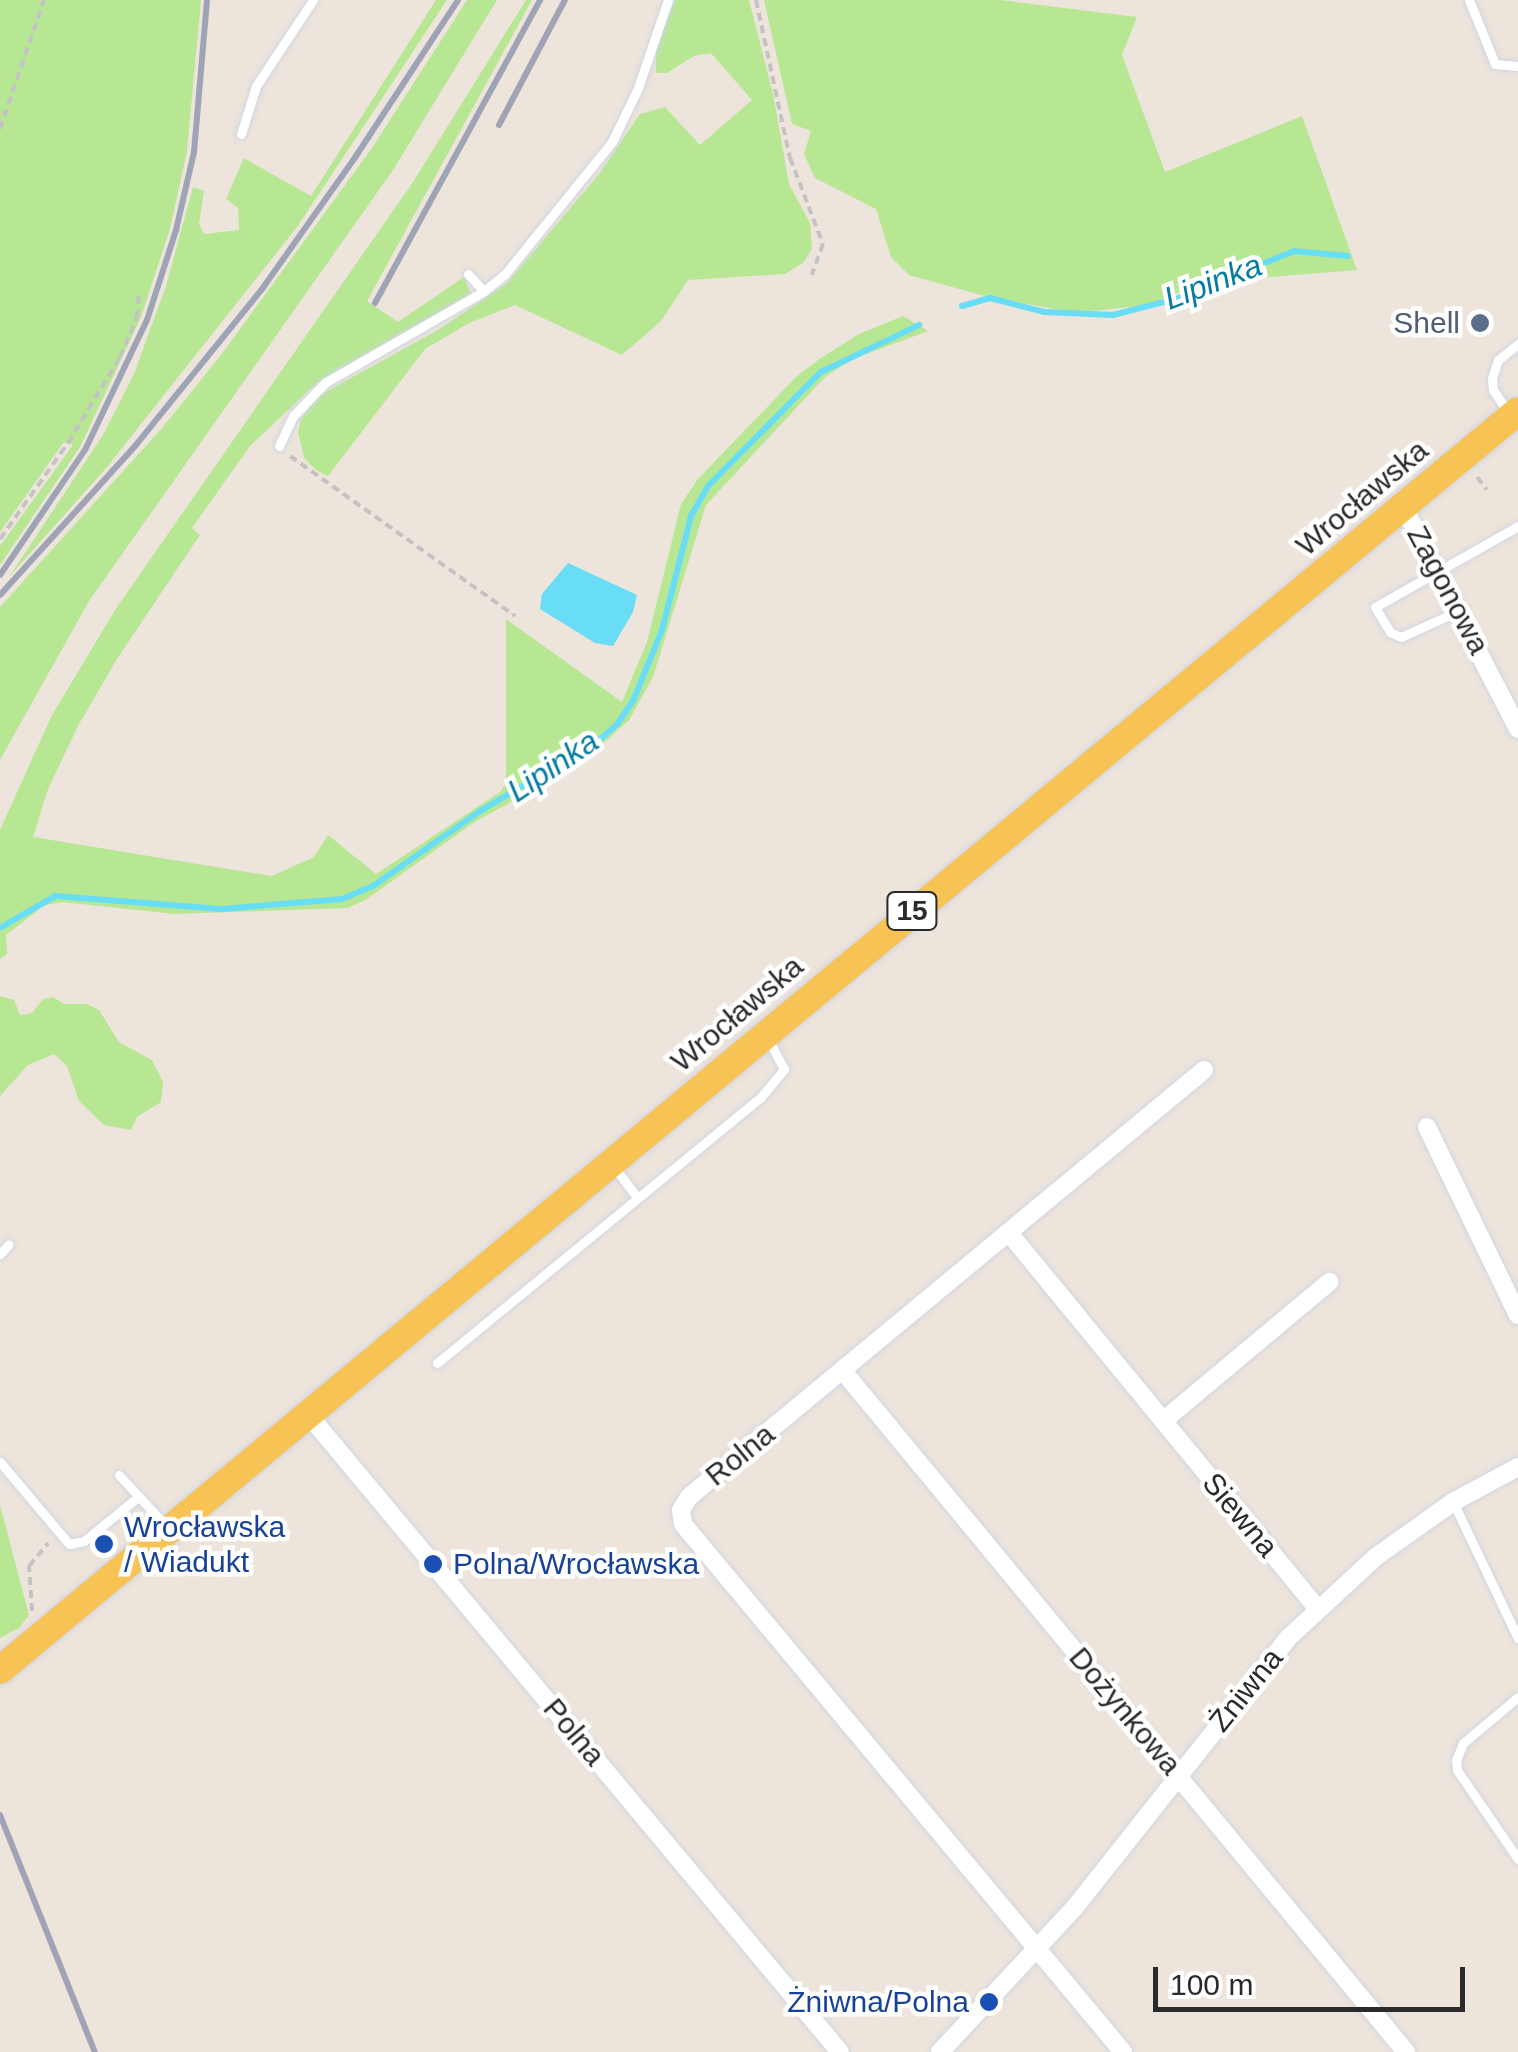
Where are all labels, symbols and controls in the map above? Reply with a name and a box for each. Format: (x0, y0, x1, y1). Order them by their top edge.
water label: Lipinka (1159, 246, 1267, 318)
place label: Shell (1393, 305, 1460, 341)
marker: Shell (1469, 312, 1491, 334)
street label: Wrocławska (1289, 432, 1435, 564)
street label: Zagonowa (1399, 520, 1497, 660)
water label: Lipinka (500, 722, 606, 810)
road number: 15 (884, 888, 940, 934)
street label: Wrocławska (664, 948, 810, 1080)
street label: Rolna (698, 1416, 782, 1494)
street label: Siewna (1195, 1466, 1285, 1564)
place label: Wrocławska / Wiadukt (124, 1509, 285, 1580)
marker: Wrocławska / Wiadukt (93, 1533, 115, 1555)
place label: Polna/Wrocławska (453, 1546, 699, 1582)
marker: Polna/Wrocławska (422, 1553, 444, 1575)
street label: Dożynkowa (1061, 1640, 1189, 1782)
street label: Żniwna (1202, 1641, 1290, 1739)
street label: Polna (536, 1691, 612, 1773)
scale bar (1158, 1947, 1470, 2009)
text: 100 m (1170, 1968, 1253, 2001)
place label: Żniwna/Polna (787, 1984, 969, 2020)
marker: Żniwna/Polna (978, 1991, 1000, 2013)

